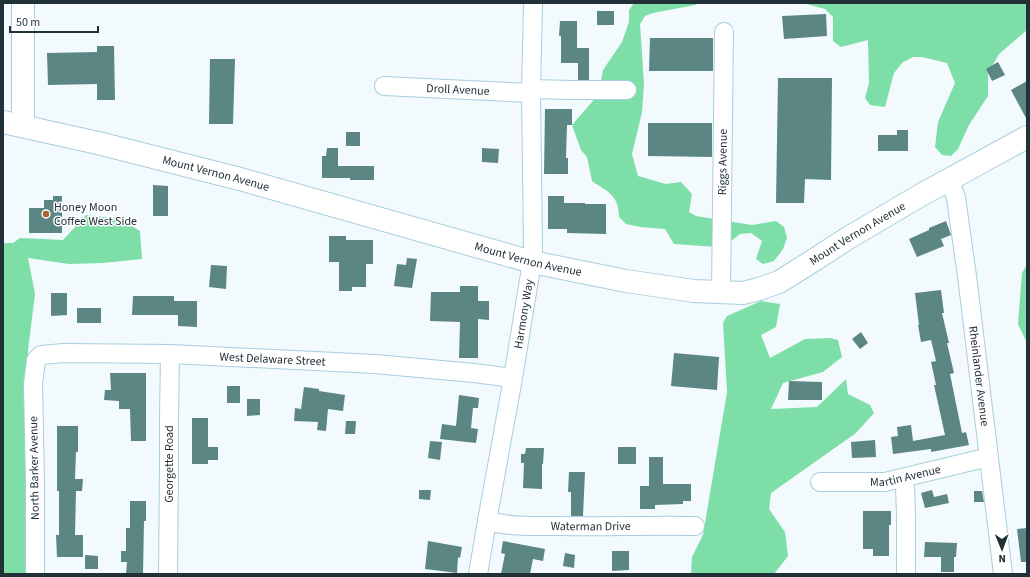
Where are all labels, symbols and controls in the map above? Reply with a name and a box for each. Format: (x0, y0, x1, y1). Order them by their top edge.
scale bar (10, 8, 98, 34)
text: 50 m (16, 14, 40, 31)
street label: Droll Avenue (426, 80, 490, 100)
street label: Riggs Avenue (714, 129, 732, 195)
street label: Mount Vernon Avenue (160, 152, 271, 196)
street label: Mount Vernon Avenue (806, 198, 909, 270)
place label: Honey Moon Coffee West Side (54, 199, 137, 230)
marker: Honey Moon Coffee West Side (41, 209, 51, 219)
street label: Mount Vernon Avenue (472, 238, 583, 281)
street label: Harmony Way (510, 278, 538, 350)
street label: Rheinlander Avenue (964, 325, 993, 427)
street label: West Delaware Street (219, 348, 326, 371)
street label: North Barker Avenue (25, 416, 44, 520)
street label: Georgette Road (161, 425, 178, 503)
street label: Martin Avenue (870, 461, 943, 491)
street label: Waterman Drive (551, 518, 631, 535)
north arrow (982, 529, 1022, 569)
text: N (998, 551, 1006, 566)

